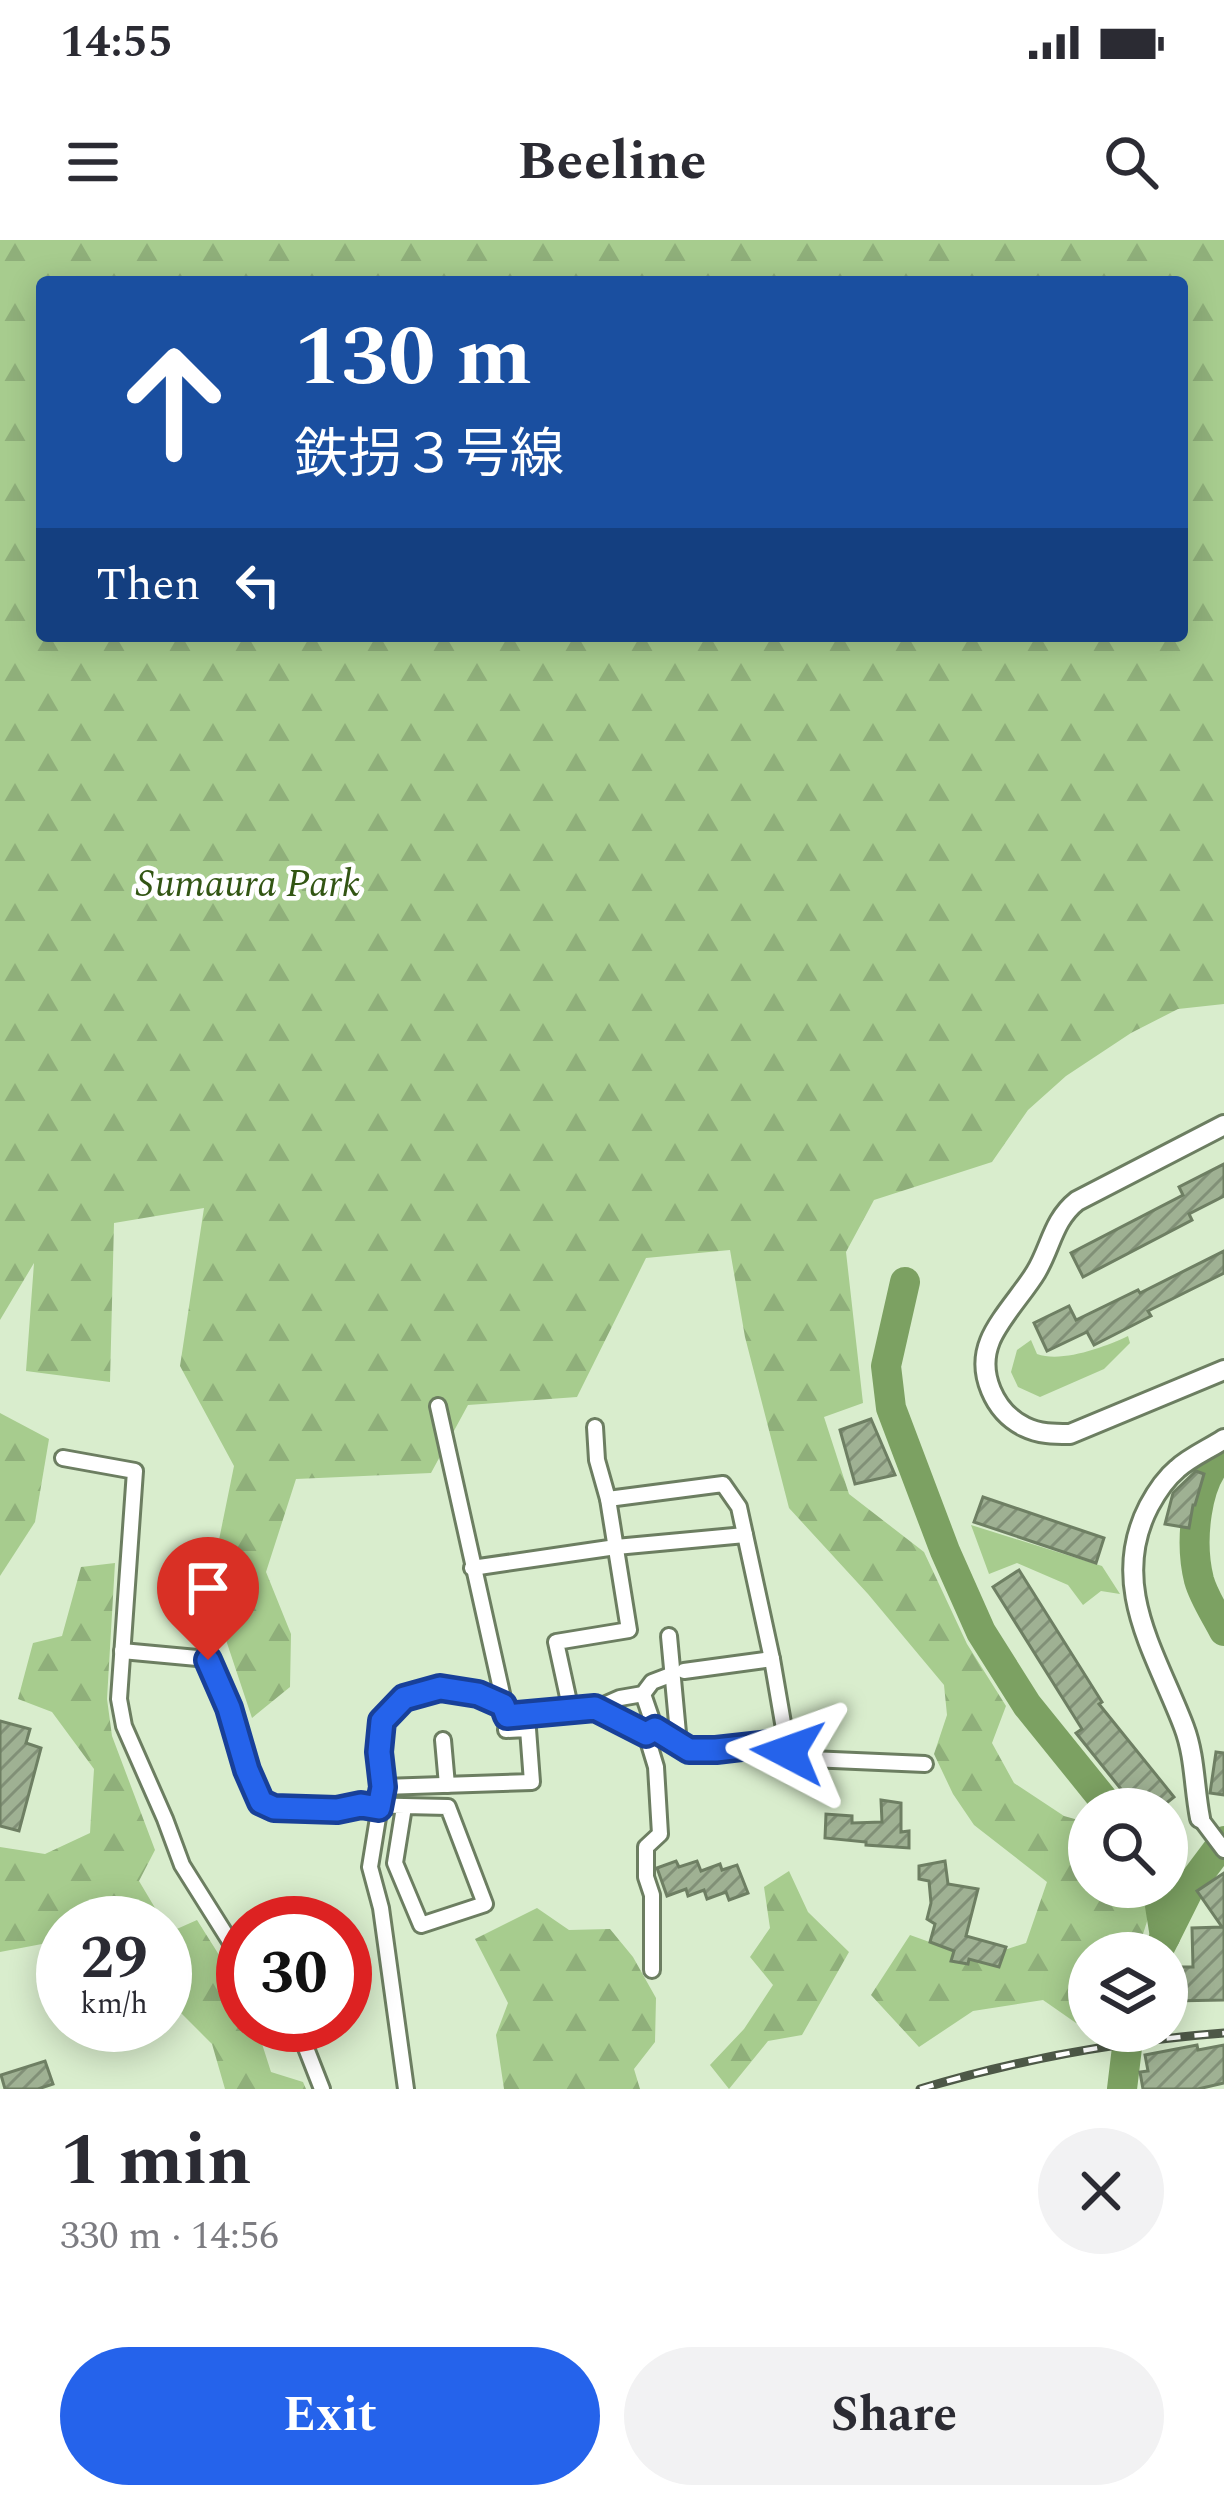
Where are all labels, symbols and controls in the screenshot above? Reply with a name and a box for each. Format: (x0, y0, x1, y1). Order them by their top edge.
text: 14:55 (60, 8, 173, 77)
text: Beeline (518, 121, 706, 203)
icon: menu (60, 129, 126, 195)
icon: search (1098, 129, 1164, 195)
text: 130 m (294, 294, 532, 422)
icon: ahead (96, 324, 252, 480)
text: 鉄拐３号線 (294, 415, 564, 497)
text: Then (96, 551, 201, 620)
icon: left (225, 552, 291, 618)
park label: Sumaura Park (136, 855, 360, 914)
pin (157, 1537, 259, 1660)
icon: arrive (175, 1555, 241, 1621)
position arrow (725, 1689, 851, 1815)
map controls (1068, 1788, 1188, 2052)
button: search (1068, 1788, 1188, 1908)
speed limit sign: 30 (216, 1896, 372, 2052)
text: 29 (80, 1913, 148, 2005)
button: layers (1068, 1932, 1188, 2052)
text: km/h (80, 1981, 148, 2027)
text: 1 min (60, 2107, 252, 2216)
button: close (1038, 2128, 1164, 2254)
text: 330 m · 14:56 (60, 2207, 279, 2266)
button: Exit (60, 2347, 600, 2485)
button: Share (624, 2347, 1164, 2485)

